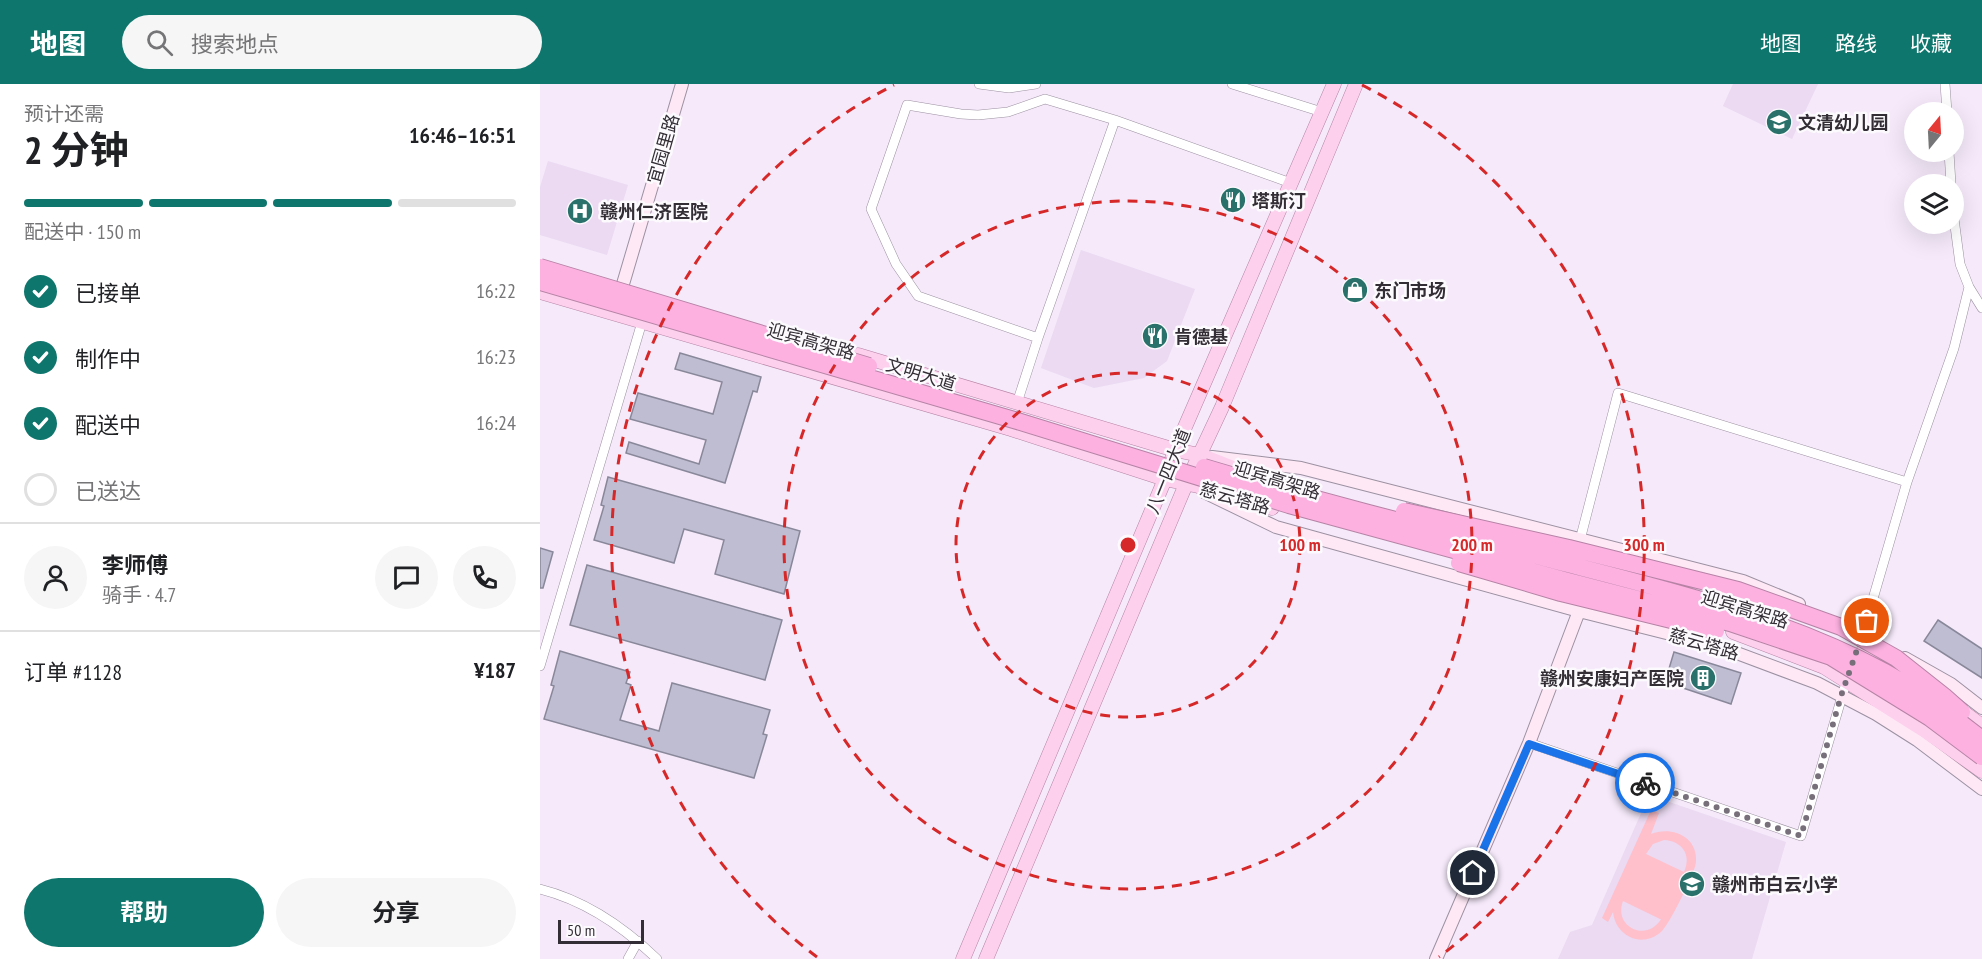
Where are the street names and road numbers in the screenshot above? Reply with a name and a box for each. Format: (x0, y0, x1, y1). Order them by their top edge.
street label: 宜园里路 (642, 111, 684, 187)
street label: 迎宾高架路 (765, 318, 857, 364)
street label: 文明大道 (883, 352, 959, 396)
street label: 八一四大道 (1140, 425, 1196, 517)
street label: 迎宾高架路 (1231, 456, 1323, 504)
street label: 慈云塔路 (1197, 477, 1273, 519)
street label: 迎宾高架路 (1699, 585, 1791, 633)
street label: 慈云塔路 (1666, 623, 1742, 665)

